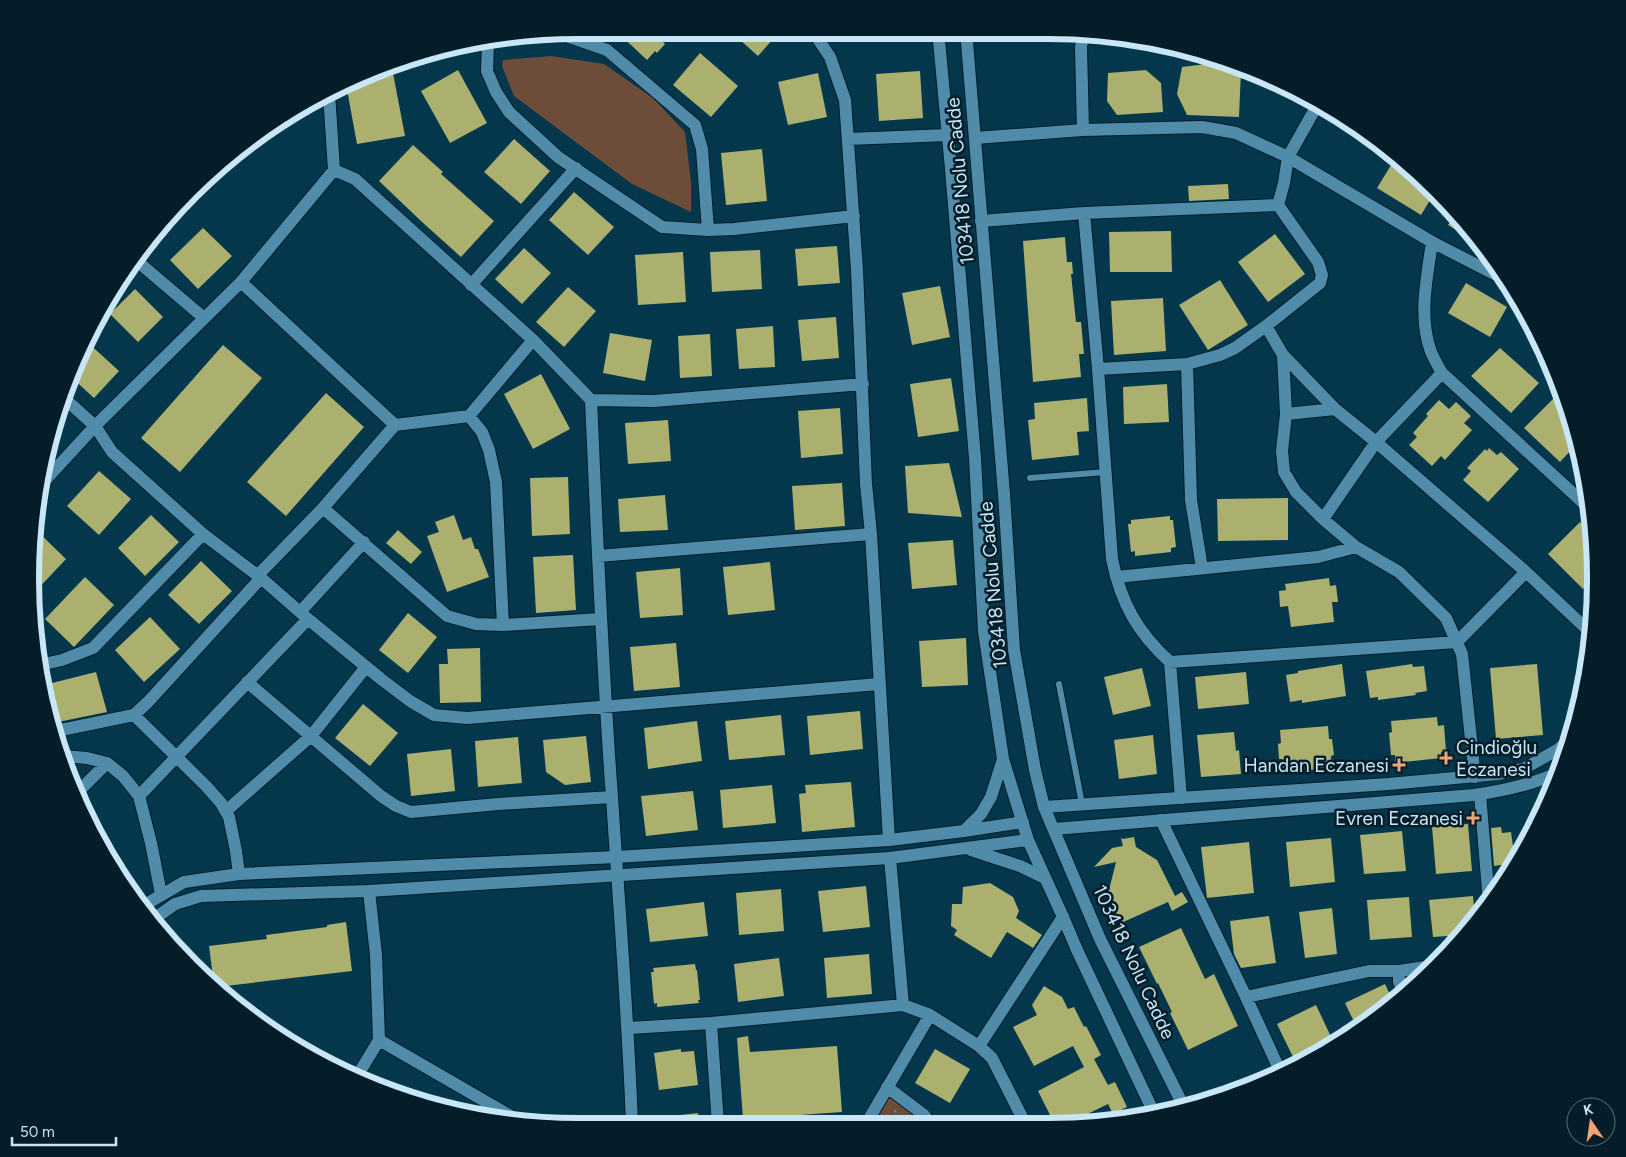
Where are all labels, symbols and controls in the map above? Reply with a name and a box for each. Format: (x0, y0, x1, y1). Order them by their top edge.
street label: 103418 Nolu Cadde (941, 97, 979, 265)
street label: 103418 Nolu Cadde (974, 501, 1012, 669)
place label: Cindioğlu Eczanesi (1456, 736, 1537, 781)
marker: Cindioğlu Eczanesi (1440, 752, 1452, 764)
place label: Handan Eczanesi (1244, 754, 1389, 777)
marker: Handan Eczanesi (1393, 759, 1405, 771)
place label: Evren Eczanesi (1335, 807, 1463, 830)
marker: Evren Eczanesi (1467, 812, 1479, 824)
street label: 103418 Nolu Cadde (1088, 881, 1180, 1043)
north arrow (1566, 1097, 1616, 1147)
text: K (1582, 1100, 1595, 1119)
scale bar (12, 1114, 116, 1146)
text: 50 m (20, 1123, 55, 1141)

